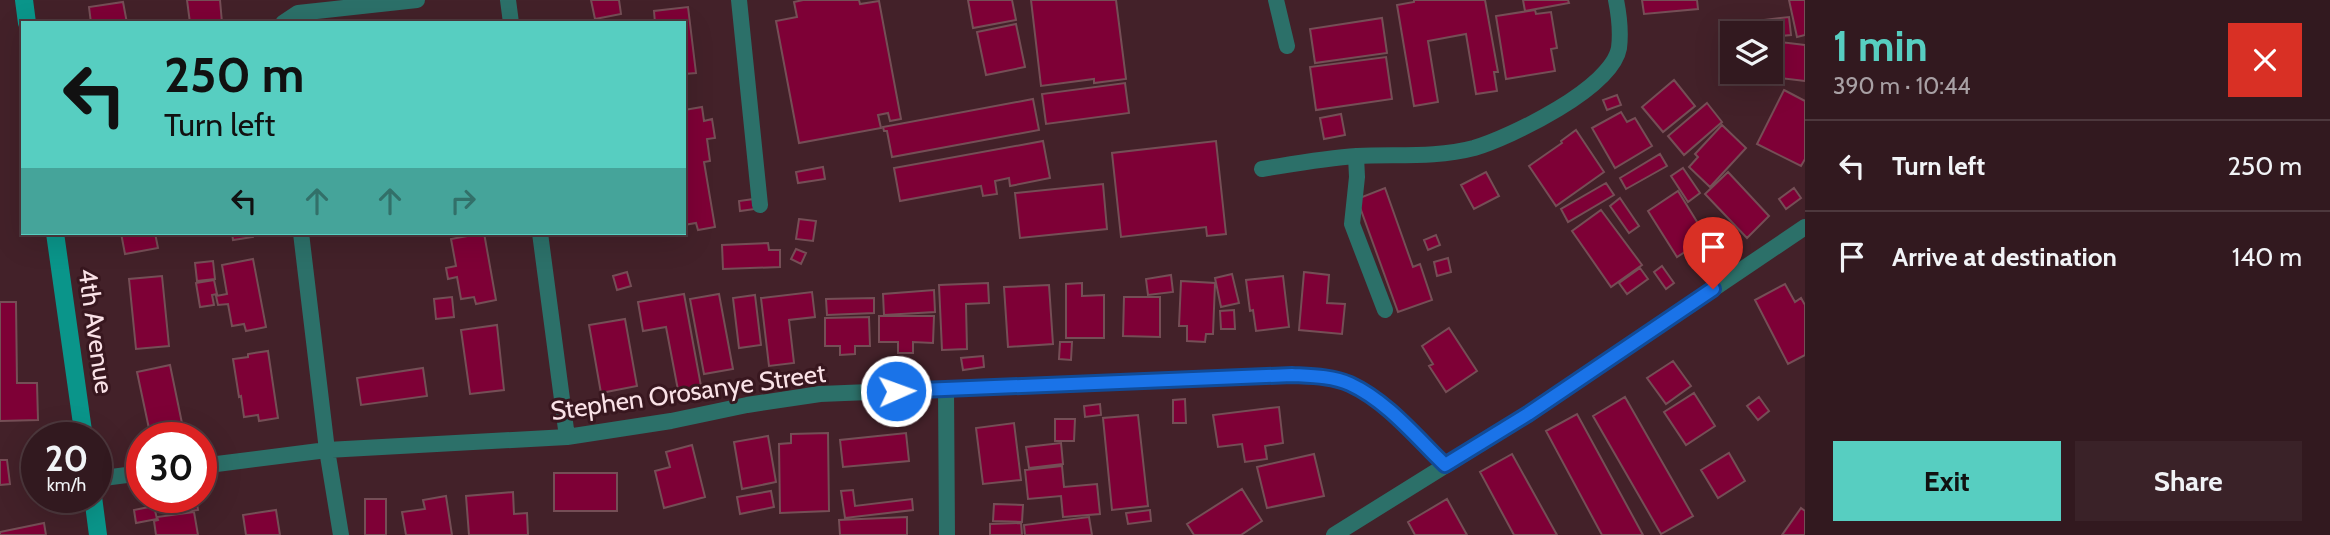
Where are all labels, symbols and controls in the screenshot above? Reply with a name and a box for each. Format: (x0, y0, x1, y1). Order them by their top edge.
text: 1 min (1833, 20, 1928, 72)
map controls (1720, 21, 1783, 84)
button: layers (1720, 21, 1783, 84)
button: close (2228, 23, 2302, 97)
text: 250 m (164, 45, 304, 104)
icon: left (49, 49, 140, 140)
text: 390 m · 10:44 (1833, 72, 1971, 100)
text: Turn left (164, 105, 275, 144)
icon: left (1833, 147, 1871, 185)
text: Turn left (1892, 150, 1985, 182)
text: 250 m (2228, 150, 2302, 182)
icon: left (225, 182, 263, 220)
icon: ahead (298, 182, 336, 220)
icon: ahead (371, 182, 409, 220)
icon: right (444, 182, 482, 220)
pin (1683, 217, 1743, 289)
icon: arrive (1694, 228, 1732, 266)
icon: arrive (1833, 238, 1871, 276)
text: Arrive at destination (1892, 241, 2117, 273)
text: 140 m (2232, 241, 2302, 273)
street label: 4th Avenue (71, 266, 121, 396)
position arrow (859, 354, 933, 428)
street label: Stephen Orosanye Street (548, 357, 828, 427)
speed limit sign: 30 (126, 422, 217, 513)
text: 20 (45, 437, 88, 480)
button: Exit (1833, 441, 2061, 521)
button: Share (2075, 441, 2302, 521)
text: km/h (47, 474, 86, 496)

